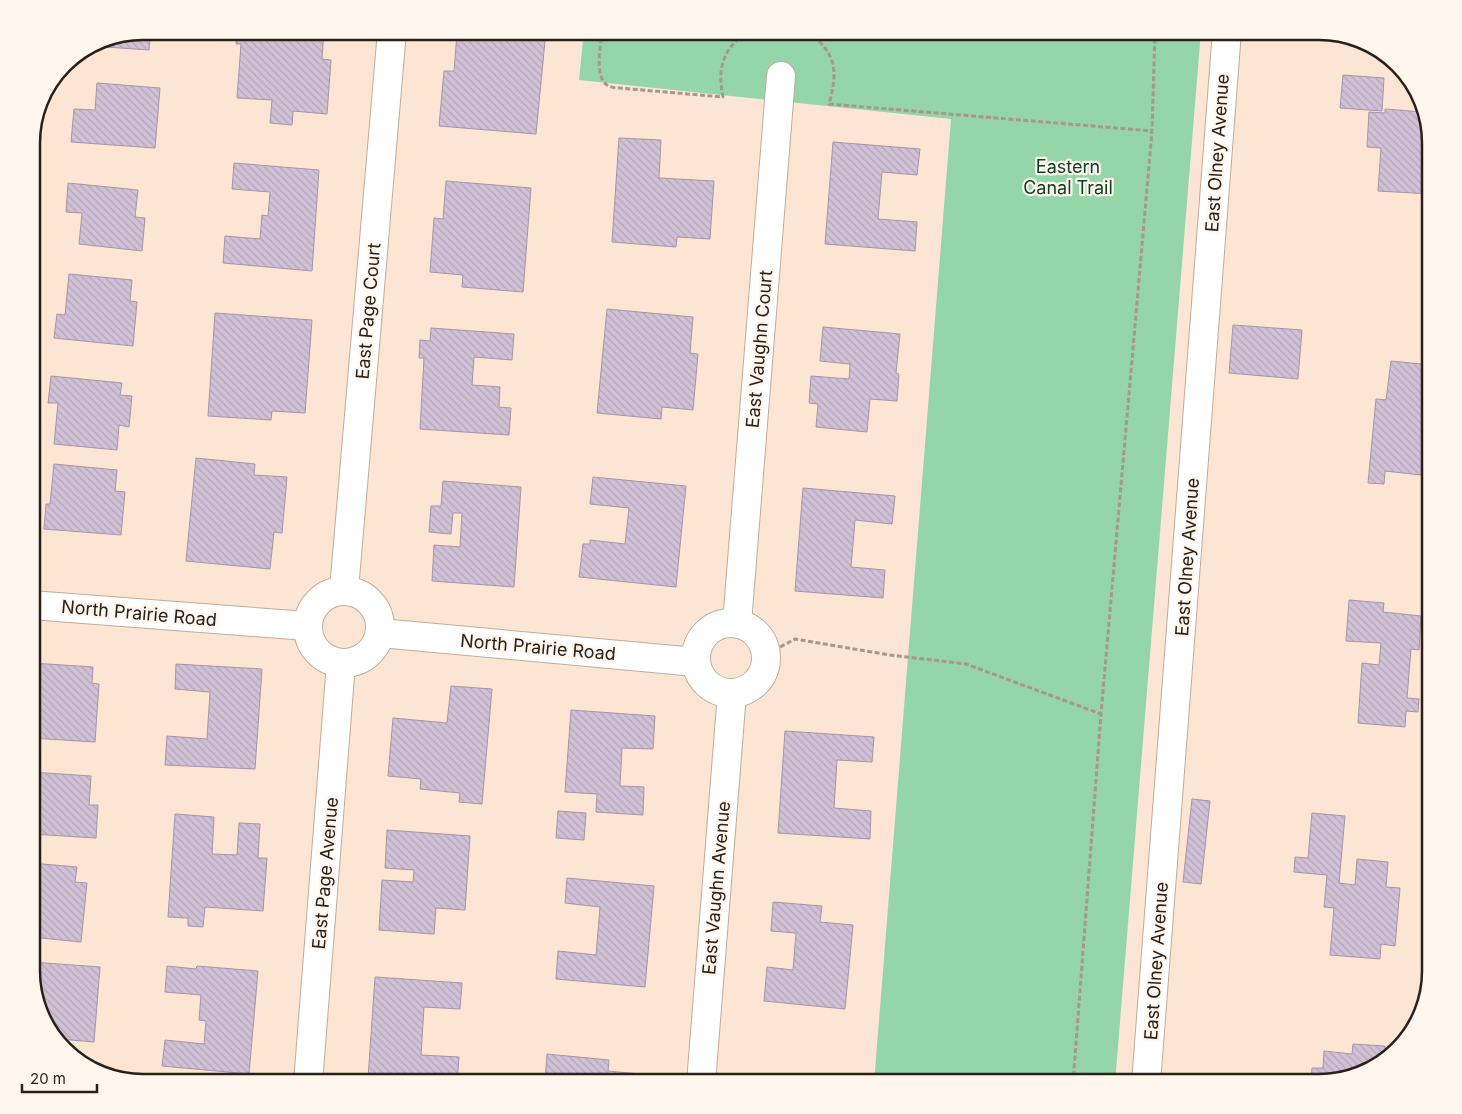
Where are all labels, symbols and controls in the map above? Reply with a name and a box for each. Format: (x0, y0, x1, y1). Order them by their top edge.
street label: East Olney Avenue (1201, 73, 1233, 233)
park label: Eastern Canal Trail (1023, 156, 1113, 198)
street label: East Page Court (352, 242, 384, 380)
street label: East Vaughn Court (742, 269, 776, 429)
street label: East Olney Avenue (1171, 477, 1203, 637)
street label: North Prairie Road (60, 596, 218, 630)
street label: North Prairie Road (459, 630, 617, 664)
street label: East Page Avenue (308, 796, 342, 950)
street label: East Vaughn Avenue (698, 800, 734, 976)
street label: East Olney Avenue (1140, 881, 1172, 1041)
scale bar (22, 1062, 98, 1094)
text: 20 m (30, 1069, 66, 1088)

